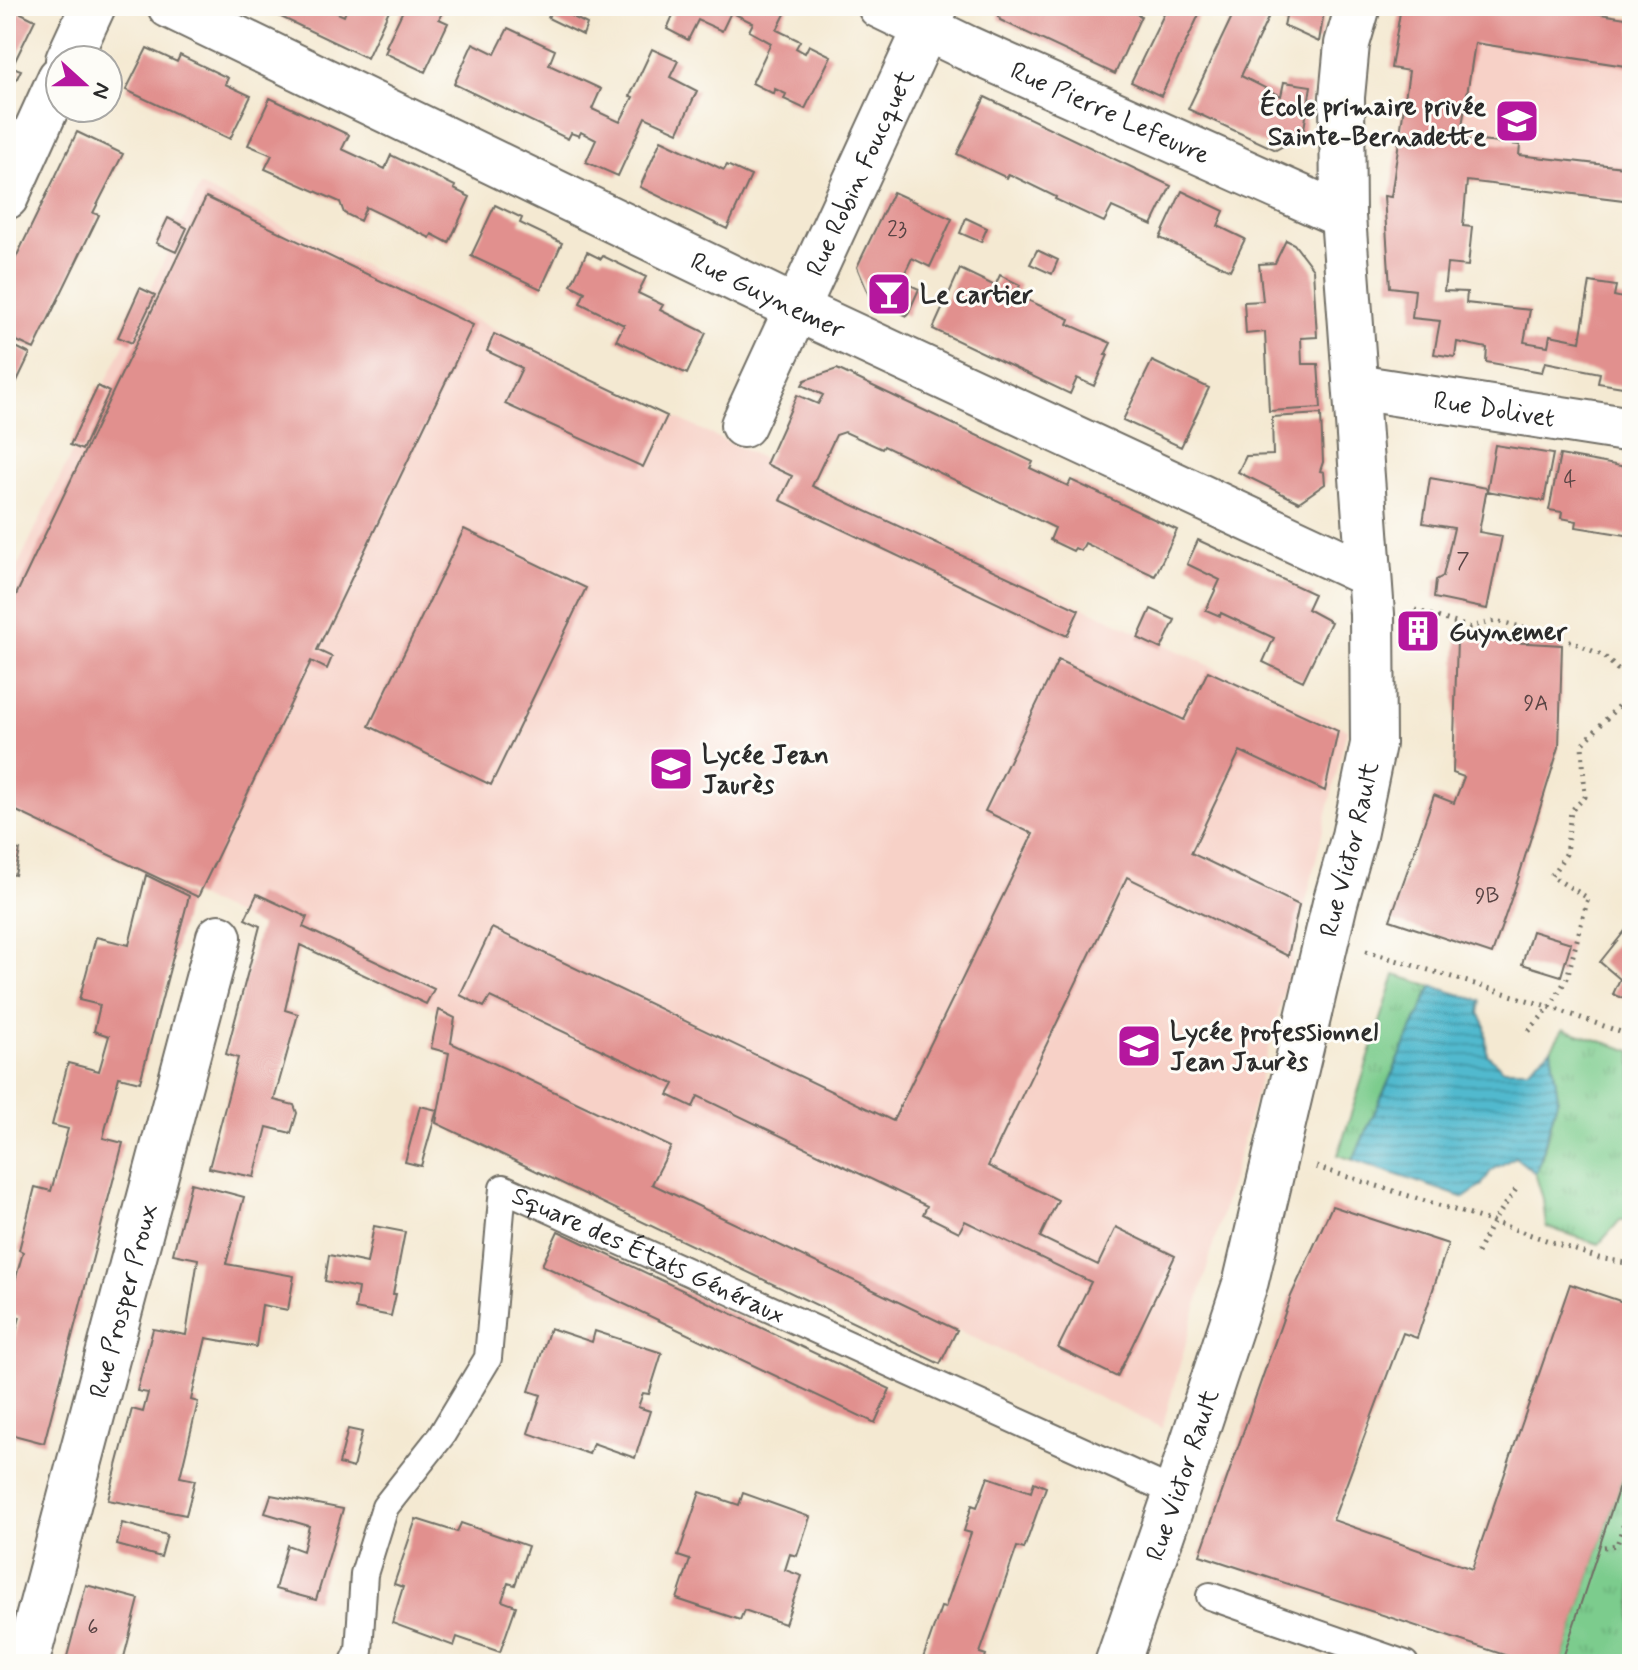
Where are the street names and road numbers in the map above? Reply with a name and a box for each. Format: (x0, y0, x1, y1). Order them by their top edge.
street label: Rue Pierre Lefeuvre (1005, 55, 1215, 173)
street label: Rue Robin Foucquet (799, 65, 923, 282)
street label: Rue Guynemer (684, 245, 850, 348)
street label: Rue Dolivet (1431, 384, 1557, 437)
street label: Rue Victor Rault (1313, 759, 1388, 941)
street label: Square des États Généraux (506, 1179, 790, 1333)
street label: Rue Prosper Proux (82, 1200, 166, 1402)
street label: Rue Victor Rault (1139, 1385, 1228, 1566)

